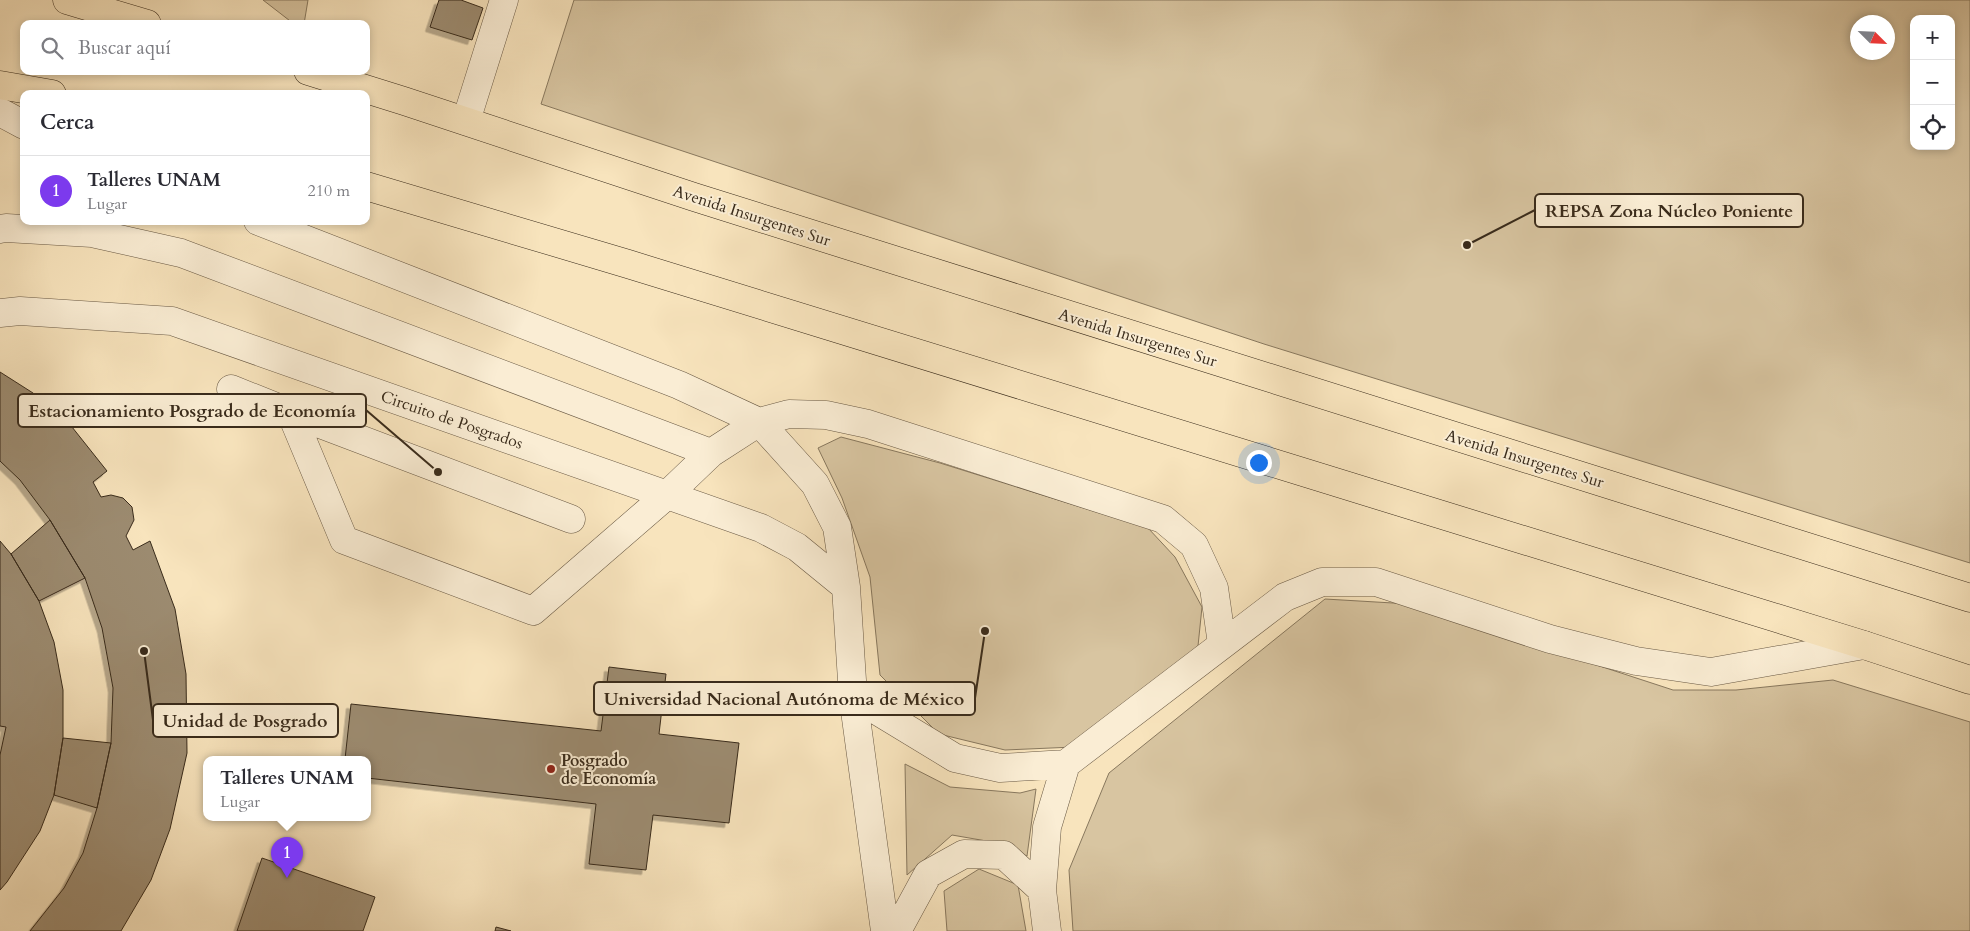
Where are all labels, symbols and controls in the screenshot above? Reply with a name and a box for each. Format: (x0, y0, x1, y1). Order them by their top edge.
north arrow (1850, 15, 1895, 60)
map controls (1910, 15, 1955, 150)
button: + (1910, 15, 1955, 60)
search box (20, 20, 370, 75)
icon: search (38, 34, 66, 62)
text: Buscar aquí (78, 35, 171, 61)
button: − (1910, 60, 1955, 105)
button: locate (1910, 105, 1955, 150)
text: Cerca (40, 108, 94, 137)
text: Talleres UNAM (87, 167, 221, 193)
text: 1 (52, 180, 60, 202)
text: 210 m (308, 180, 350, 202)
street label: Avenida Insurgentes Sur (670, 180, 833, 252)
text: Lugar (87, 193, 127, 215)
callout: REPSA Zona Núcleo Poniente (1535, 194, 1803, 227)
text: REPSA Zona Núcleo Poniente (1545, 199, 1793, 224)
street label: Avenida Insurgentes Sur (1056, 303, 1220, 373)
street label: Circuito de Posgrados (378, 385, 526, 455)
callout: Estacionamiento Posgrado de Economía (18, 394, 366, 427)
text: Estacionamiento Posgrado de Economía (28, 399, 356, 424)
street label: Avenida Insurgentes Sur (1443, 424, 1607, 494)
your location (1246, 450, 1272, 476)
callout: Universidad Nacional Autónoma de México (594, 682, 975, 715)
text: Universidad Nacional Autónoma de México (604, 687, 964, 712)
callout: Unidad de Posgrado (153, 704, 338, 737)
text: Unidad de Posgrado (162, 709, 328, 734)
place label: Posgrado de Economía (561, 750, 656, 790)
popup (203, 756, 371, 821)
marker: Posgrado de Economía (545, 763, 557, 775)
text: Talleres UNAM (220, 765, 354, 791)
text: Lugar (220, 791, 260, 813)
pin: 1 (271, 837, 303, 878)

